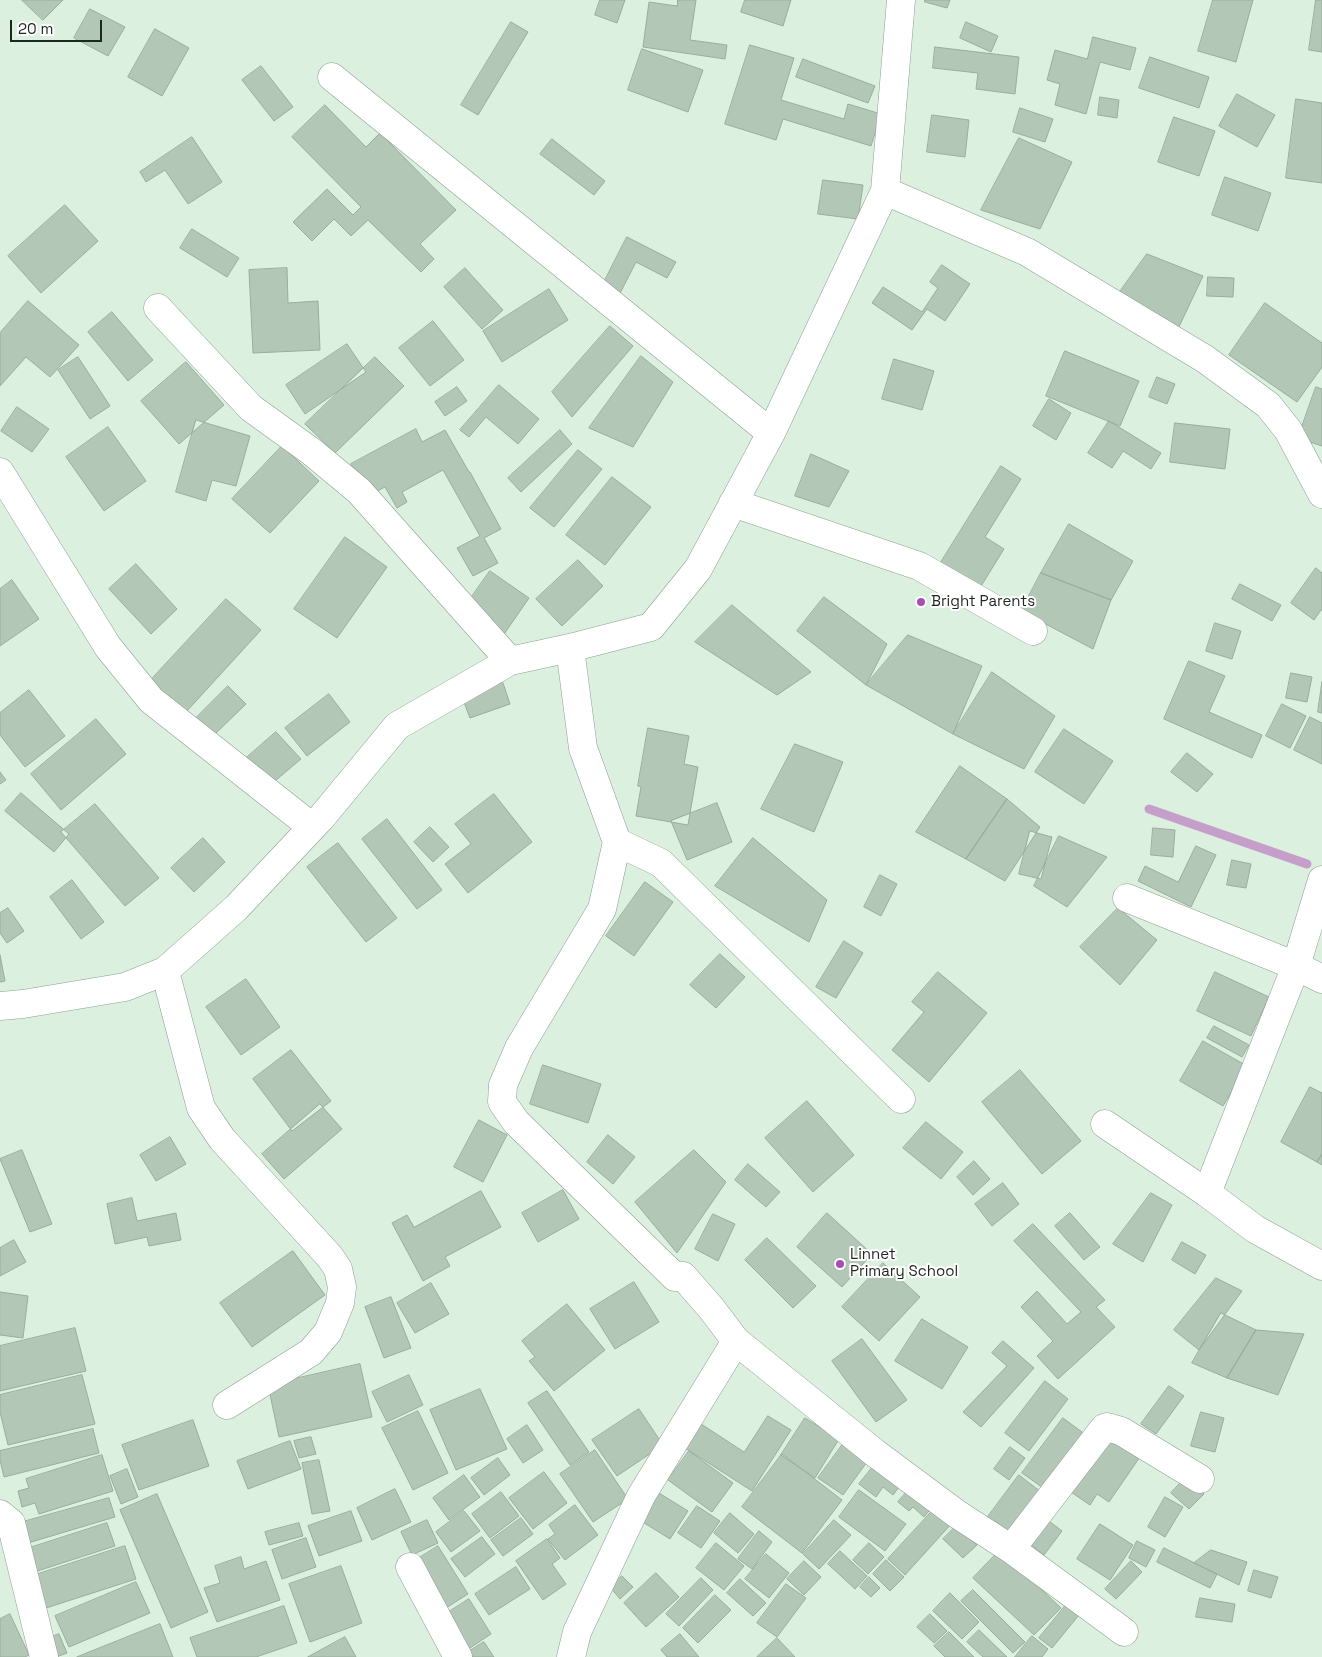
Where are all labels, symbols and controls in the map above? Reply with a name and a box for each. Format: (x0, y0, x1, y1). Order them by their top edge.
scale bar (12, 10, 105, 42)
text: 20 m (18, 19, 53, 38)
place label: Bright Parents (931, 593, 1035, 611)
marker: Bright Parents (915, 596, 927, 608)
place label: Linnet Primary School (850, 1246, 958, 1281)
marker: Linnet Primary School (834, 1258, 846, 1270)

